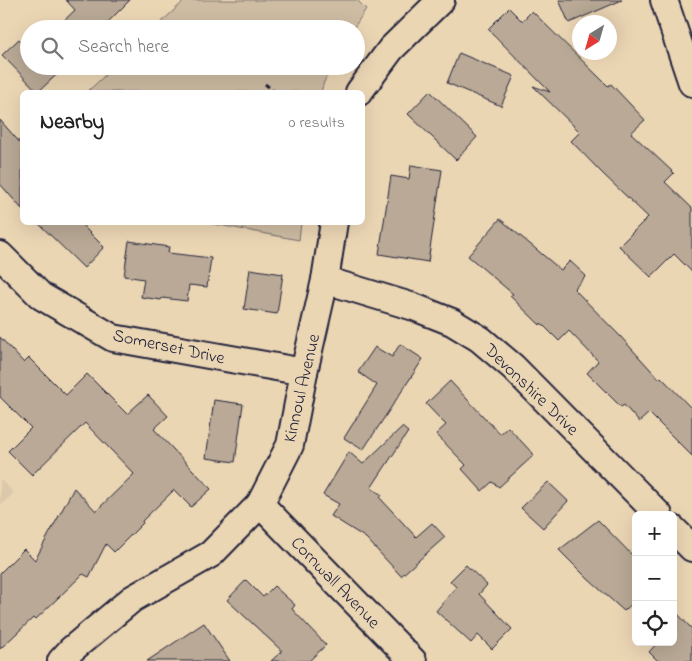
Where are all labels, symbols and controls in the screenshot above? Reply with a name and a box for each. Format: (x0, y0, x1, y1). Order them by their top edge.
north arrow (572, 15, 617, 60)
search box (20, 20, 365, 75)
icon: search (38, 34, 66, 62)
text: Search here (78, 34, 169, 61)
text: Nearby (40, 108, 104, 138)
text: 0 results (289, 111, 345, 135)
street label: Somerset Drive (110, 323, 228, 373)
street label: Kinnoul Avenue (278, 331, 328, 445)
street label: Devonshire Drive (477, 338, 585, 443)
map controls (632, 511, 677, 646)
button: + (632, 511, 677, 556)
street label: Cornwall Avenue (284, 531, 386, 636)
button: − (632, 556, 677, 601)
button: locate (632, 601, 677, 646)

